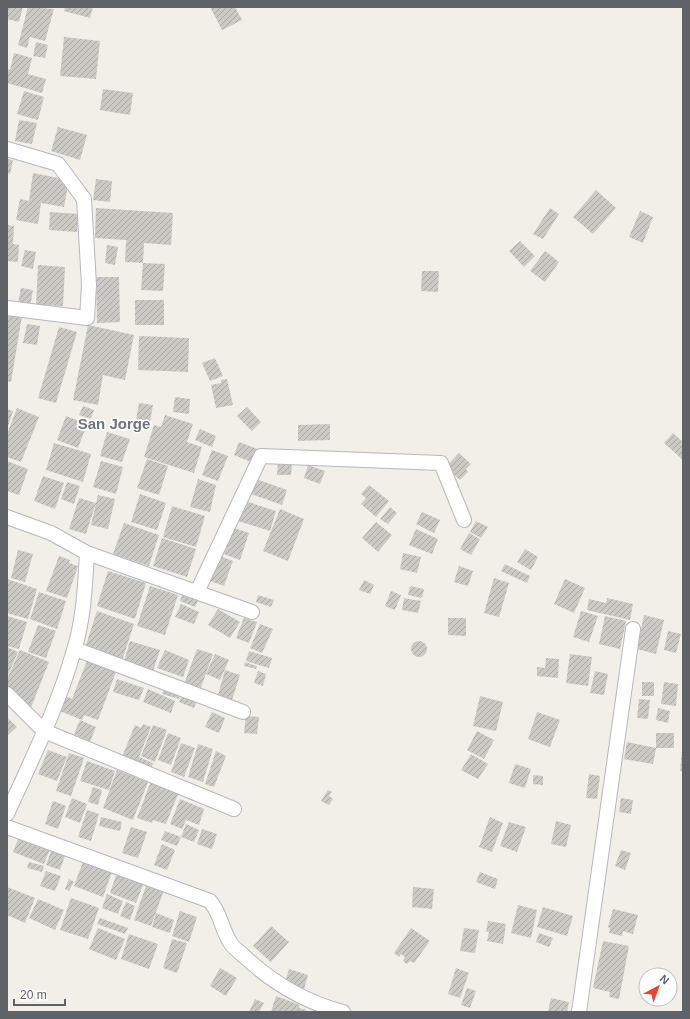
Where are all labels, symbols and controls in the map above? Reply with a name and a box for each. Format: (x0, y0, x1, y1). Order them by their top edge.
district label: San Jorge (78, 415, 150, 432)
north arrow (638, 967, 678, 1007)
text: N (658, 972, 672, 987)
scale bar (14, 981, 65, 1007)
text: 20 m (20, 988, 47, 1002)

